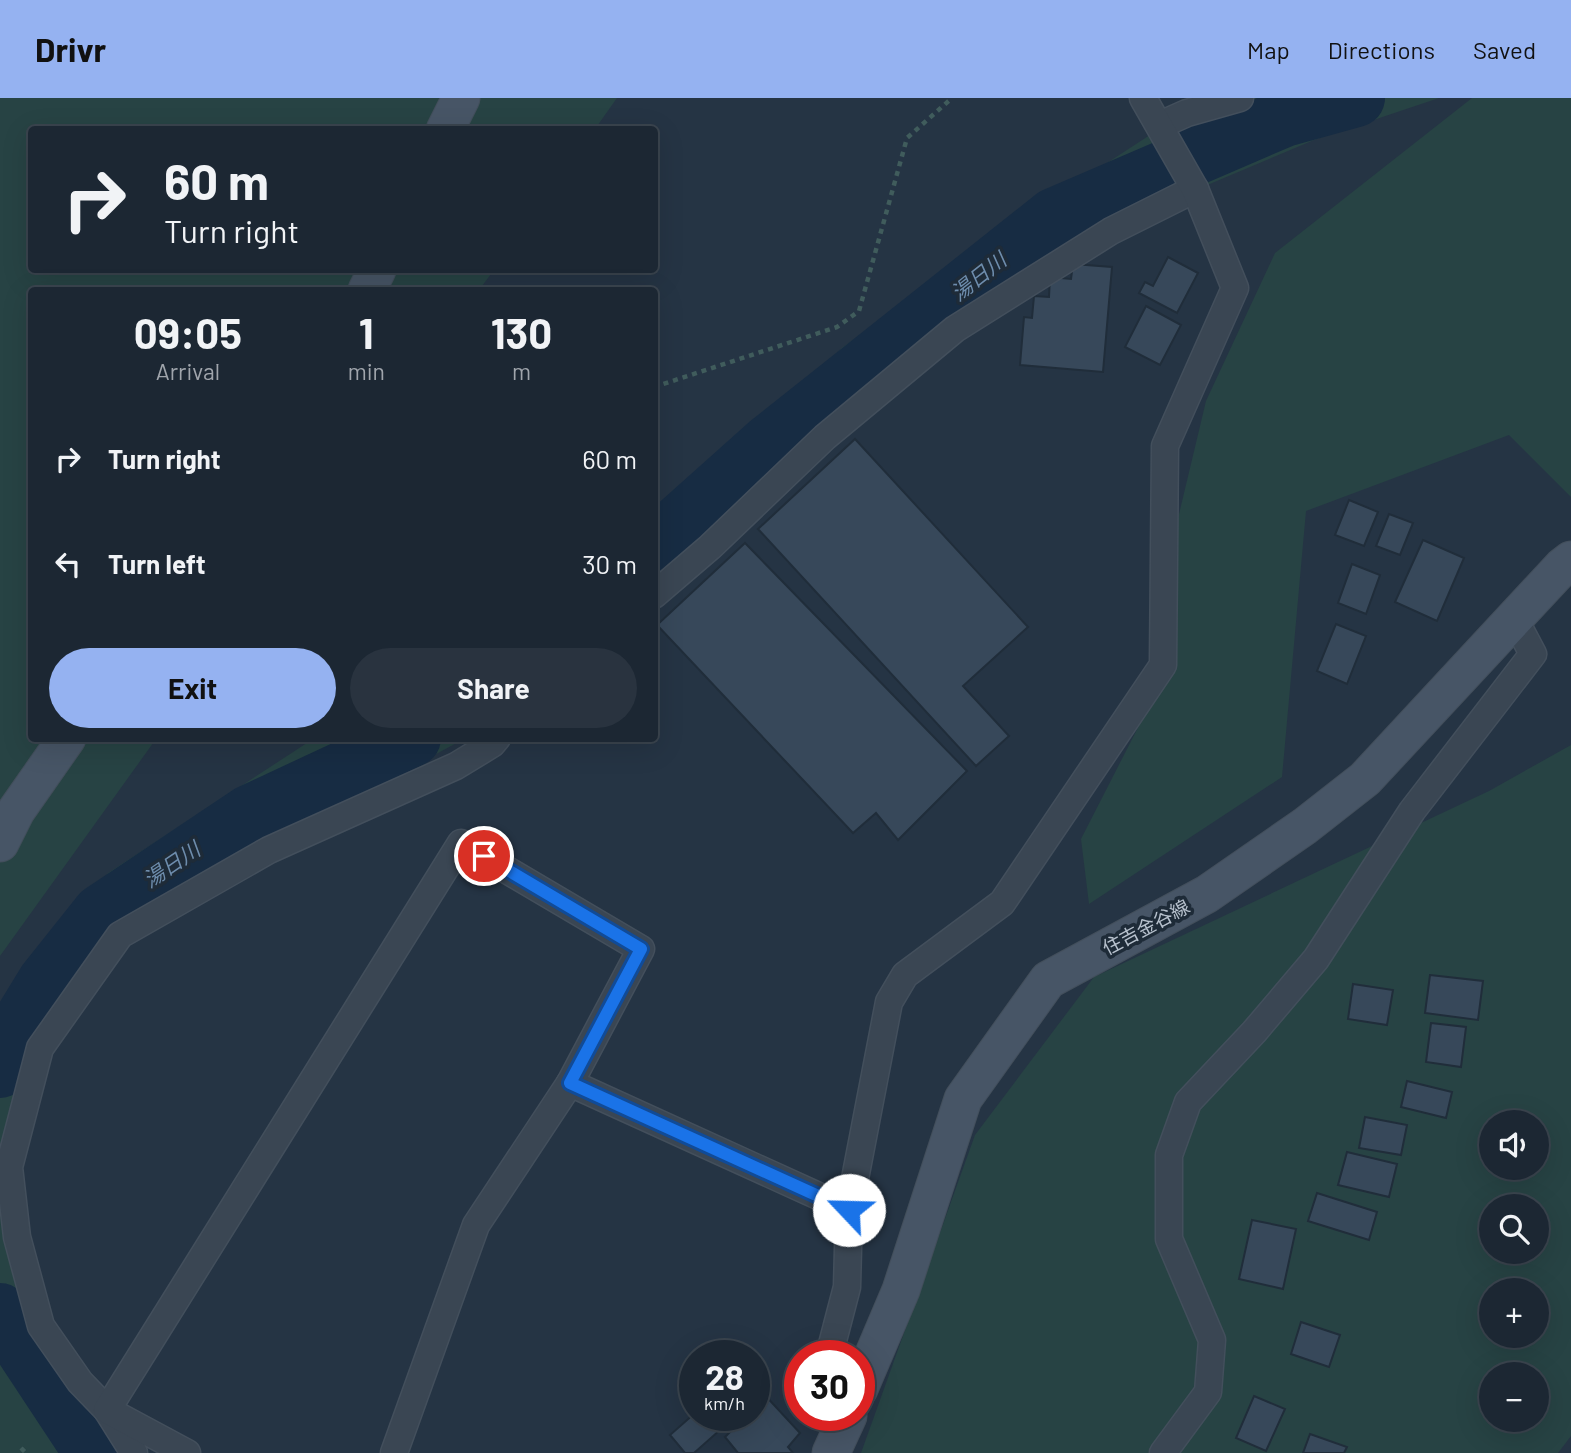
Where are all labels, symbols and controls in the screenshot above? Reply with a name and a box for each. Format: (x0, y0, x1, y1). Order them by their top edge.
text: Drivr (35, 29, 106, 69)
text: Map (1247, 35, 1290, 64)
text: Directions (1328, 35, 1435, 64)
text: Saved (1473, 35, 1536, 64)
text: 60 m (164, 151, 269, 210)
icon: right (49, 154, 140, 245)
text: Turn right (164, 211, 299, 249)
water label: 湯日川 (946, 245, 1012, 305)
text: 09:05 (134, 307, 242, 357)
text: 1 (359, 307, 374, 357)
text: 130 (491, 307, 552, 357)
text: Arrival (156, 357, 220, 385)
text: min (348, 357, 385, 385)
text: m (512, 357, 531, 385)
icon: right (49, 440, 87, 478)
text: Turn right (108, 443, 221, 474)
text: 60 m (582, 443, 637, 474)
icon: left (49, 545, 87, 583)
text: Turn left (108, 548, 206, 579)
text: 30 m (582, 548, 637, 579)
button: Exit (49, 648, 336, 728)
button: Share (350, 648, 637, 728)
pin (454, 826, 514, 886)
water label: 湯日川 (138, 835, 206, 892)
icon: arrive (465, 837, 503, 875)
street label: 住吉金谷線 (1098, 894, 1193, 959)
map controls (1479, 1110, 1549, 1432)
button: sound (1479, 1110, 1549, 1180)
position arrow (812, 1173, 886, 1247)
button: search (1479, 1194, 1549, 1264)
button: + (1479, 1278, 1549, 1348)
speed limit sign: 30 (784, 1340, 875, 1431)
text: 28 (705, 1355, 744, 1397)
button: − (1479, 1362, 1549, 1432)
text: km/h (704, 1392, 745, 1414)

